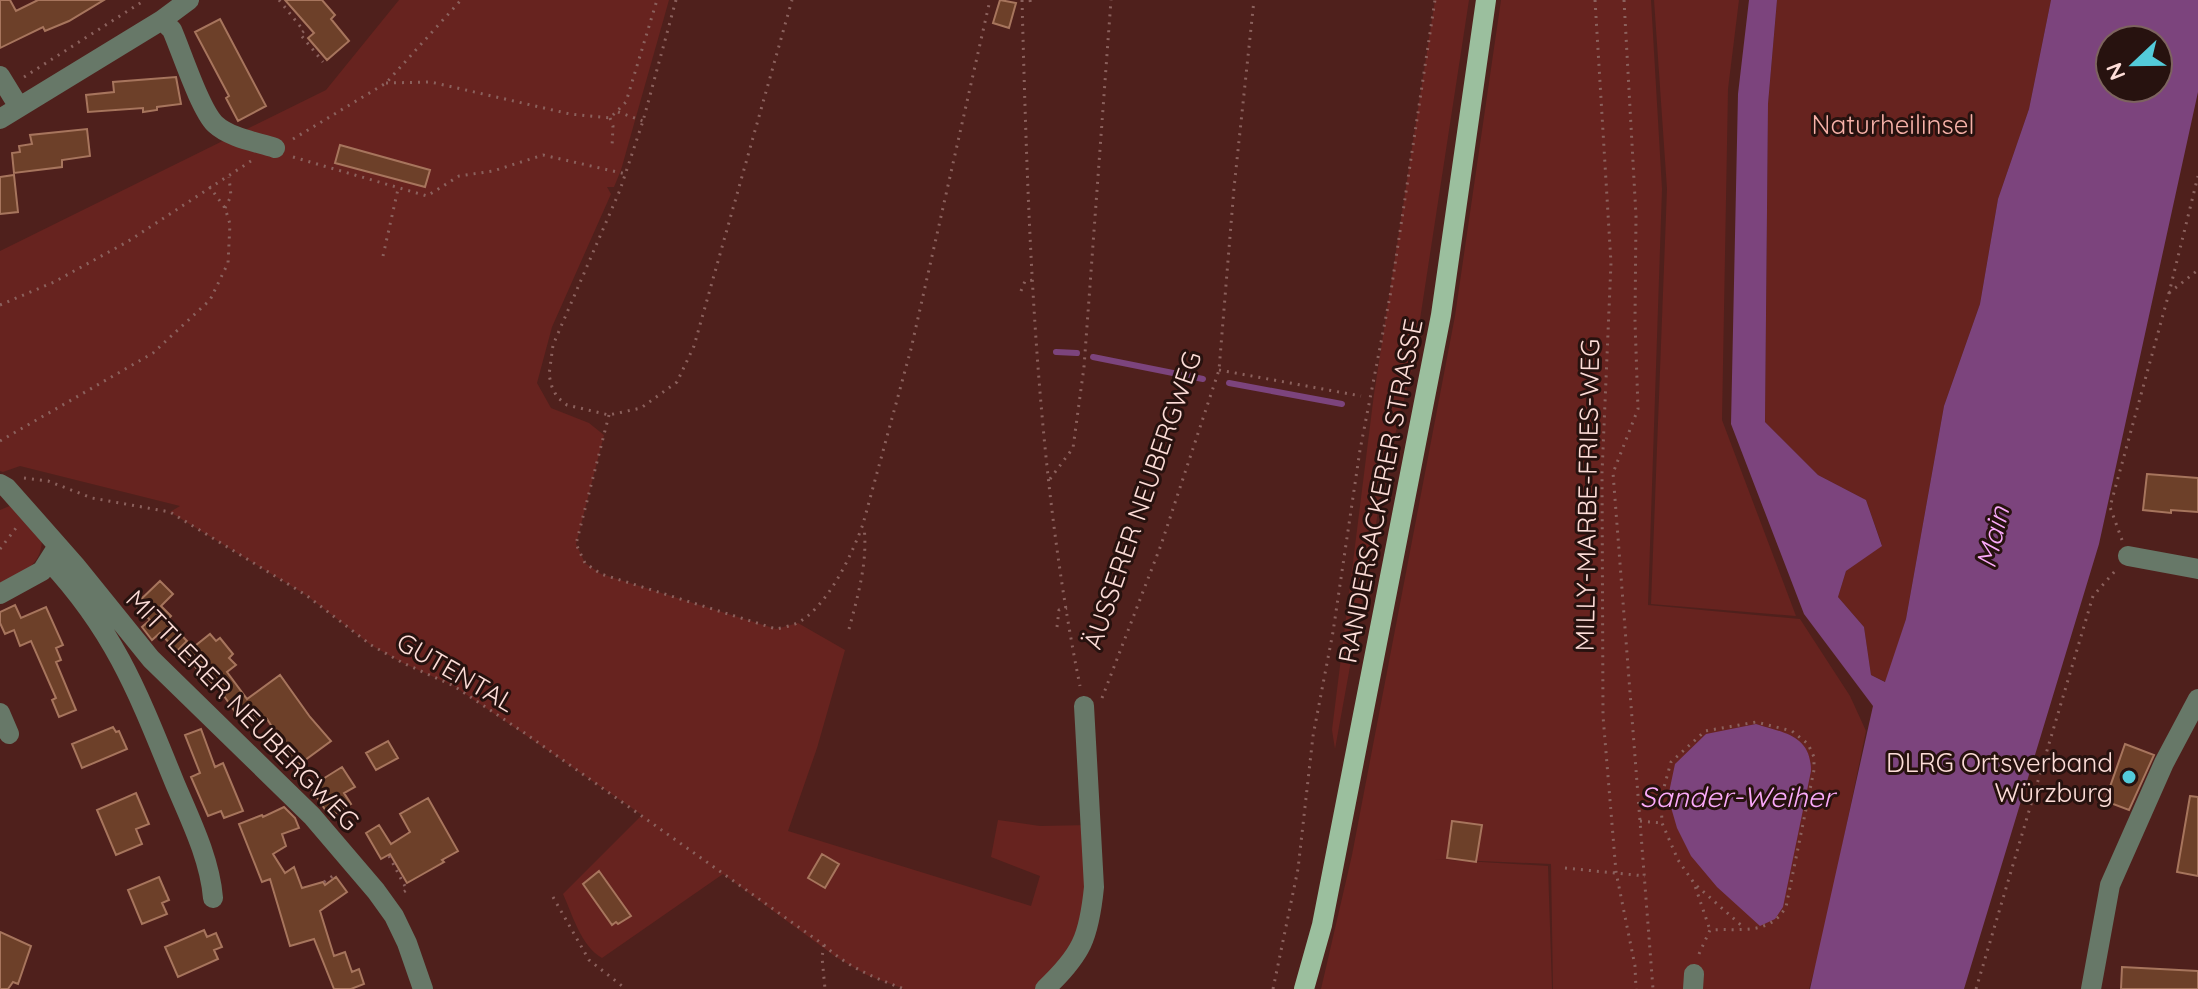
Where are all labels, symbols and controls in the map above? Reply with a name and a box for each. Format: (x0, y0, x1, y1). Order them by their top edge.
north arrow (2094, 24, 2174, 104)
text: N (2099, 59, 2131, 84)
park label: Naturheilinsel (1812, 108, 1974, 141)
street label: RANDERSACKERER STRASSE (1330, 316, 1430, 666)
street label: MILLY-MARBE-FRIES-WEG (1568, 339, 1606, 651)
street label: ÄUSSERER NEUBERGWEG (1076, 347, 1208, 653)
water label: Main (1967, 502, 2017, 571)
street label: MITTLERER NEUBERGWEG (119, 583, 367, 837)
street label: GUTENTAL (391, 625, 521, 719)
place label: DLRG Ortsverband Würzburg (1886, 746, 2113, 809)
marker: DLRG Ortsverband Würzburg (2120, 768, 2138, 786)
water label: Sander-Weiher (1640, 779, 1837, 814)

